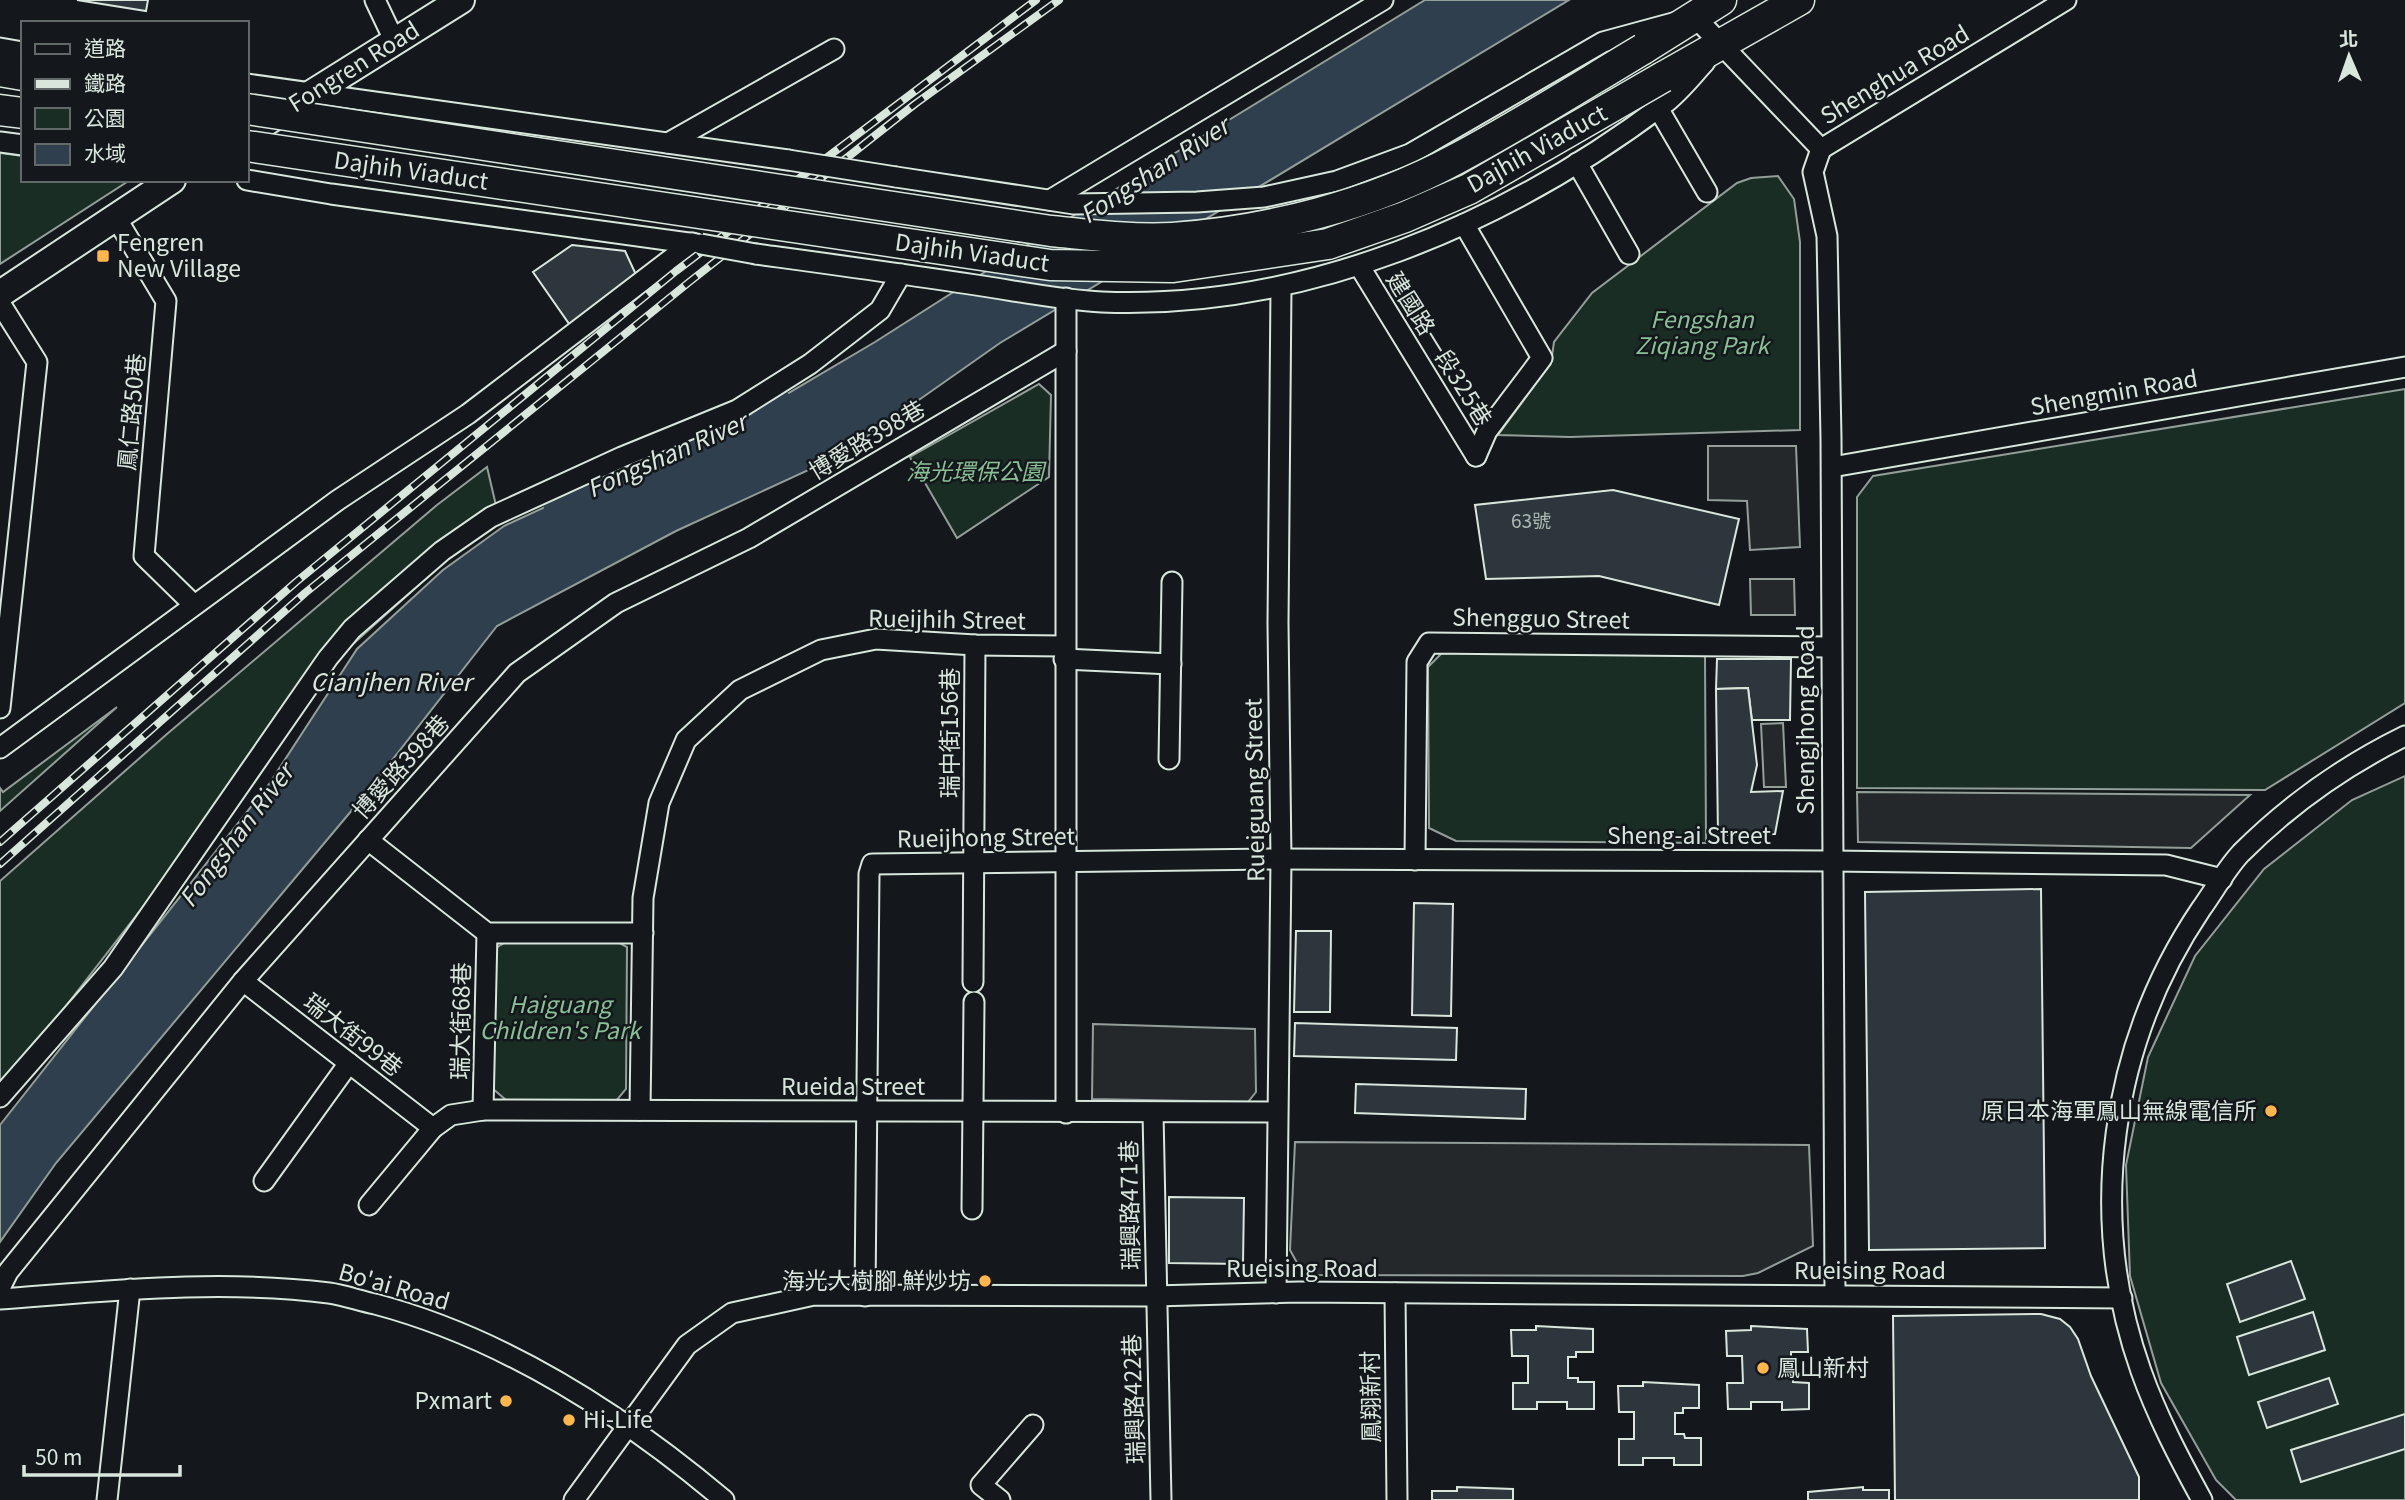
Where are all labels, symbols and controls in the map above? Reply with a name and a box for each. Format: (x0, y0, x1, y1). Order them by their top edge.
street label: Fongren Road (281, 11, 425, 119)
street label: Shenghua Road (1813, 15, 1975, 131)
legend (21, 21, 248, 182)
north arrow (2314, 21, 2384, 91)
text: 北 (2338, 24, 2358, 51)
text: 道路 (84, 32, 126, 62)
text: 鐵路 (84, 67, 126, 97)
street label: Dajhih Viaduct (1460, 95, 1612, 200)
text: 公園 (84, 102, 126, 132)
water label: Fongshan River (1072, 105, 1238, 230)
text: 水域 (84, 137, 126, 167)
street label: Dajhih Viaduct (332, 141, 491, 197)
street label: Dajhih Viaduct (893, 223, 1052, 279)
place label: Fengren New Village (117, 224, 241, 284)
marker: Fengren New Village (95, 248, 111, 264)
street label: 建國路一段325巷 (1380, 264, 1502, 432)
park label: Fengshan Ziqiang Park (1635, 301, 1772, 361)
street label: 鳳仁路50巷 (108, 352, 152, 472)
street label: Shengmin Road (2027, 360, 2200, 422)
street label: 博愛路398巷 (801, 390, 931, 486)
water label: Fongshan River (580, 401, 755, 505)
park label: 海光環保公園 (906, 453, 1047, 487)
house number: 63號 (1511, 506, 1551, 533)
street label: Shengguo Street (1452, 598, 1630, 636)
street label: Rueijhih Street (868, 600, 1026, 636)
street label: Shengjhong Road (1787, 625, 1821, 815)
water label: Cianjhen River (310, 663, 475, 698)
street label: 瑞中街156巷 (931, 668, 965, 798)
street label: Rueiguang Street (1234, 698, 1272, 882)
street label: 博愛路398巷 (343, 706, 456, 825)
water label: Fongshan River (169, 752, 303, 914)
street label: Rueijhong Street (897, 817, 1076, 855)
street label: Sheng-ai Street (1607, 817, 1771, 851)
street label: 瑞大街68巷 (441, 962, 477, 1080)
street label: 瑞大街99巷 (297, 984, 411, 1083)
park label: Haiguang Children's Park (480, 986, 644, 1046)
street label: Rueida Street (781, 1068, 925, 1102)
place label: 原日本海軍鳳山無線電信所 (1981, 1092, 2257, 1126)
marker: 原日本海軍鳳山無線電信所 (2263, 1103, 2279, 1119)
street label: 瑞興路471巷 (1110, 1140, 1146, 1270)
street label: Rueising Road (1226, 1250, 1378, 1284)
street label: Rueising Road (1794, 1252, 1946, 1286)
street label: Bo'ai Road (335, 1253, 454, 1317)
place label: 海光大樹腳 鮮炒坊 (782, 1262, 971, 1296)
marker: 海光大樹腳 鮮炒坊 (977, 1273, 993, 1289)
street label: 瑞興路422巷 (1113, 1333, 1151, 1465)
place label: 鳳山新村 (1777, 1349, 1869, 1383)
street label: 鳳翔新村 (1351, 1351, 1387, 1443)
marker: 鳳山新村 (1755, 1360, 1771, 1376)
place label: Pxmart (415, 1382, 492, 1416)
marker: Pxmart (498, 1393, 514, 1409)
place label: Hi-Life (583, 1401, 653, 1435)
marker: Hi-Life (561, 1412, 577, 1428)
scale bar (24, 1434, 180, 1478)
text: 50 m (35, 1441, 82, 1471)

